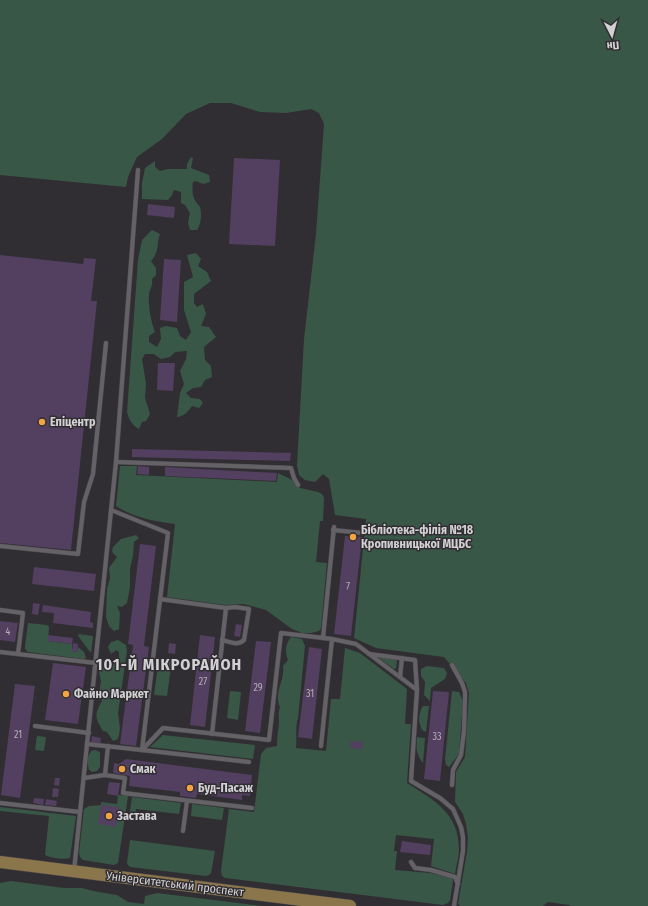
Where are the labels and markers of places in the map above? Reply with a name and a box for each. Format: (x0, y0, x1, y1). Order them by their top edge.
place label: Епіцентр (50, 415, 96, 429)
marker: Епіцентр (37, 417, 47, 427)
place label: Бібліотека-філія №18 Кропивницької МЦБС (361, 523, 474, 551)
marker: Бібліотека-філія №18 Кропивницької МЦБС (348, 532, 358, 542)
place label: Файно Маркет (74, 687, 150, 701)
marker: Файно Маркет (61, 689, 71, 699)
place label: Смак (130, 762, 157, 776)
marker: Смак (117, 764, 127, 774)
place label: Буд-Пасаж (198, 781, 254, 795)
marker: Буд-Пасаж (185, 783, 195, 793)
place label: Застава (116, 809, 157, 823)
marker: Застава (104, 811, 114, 821)

